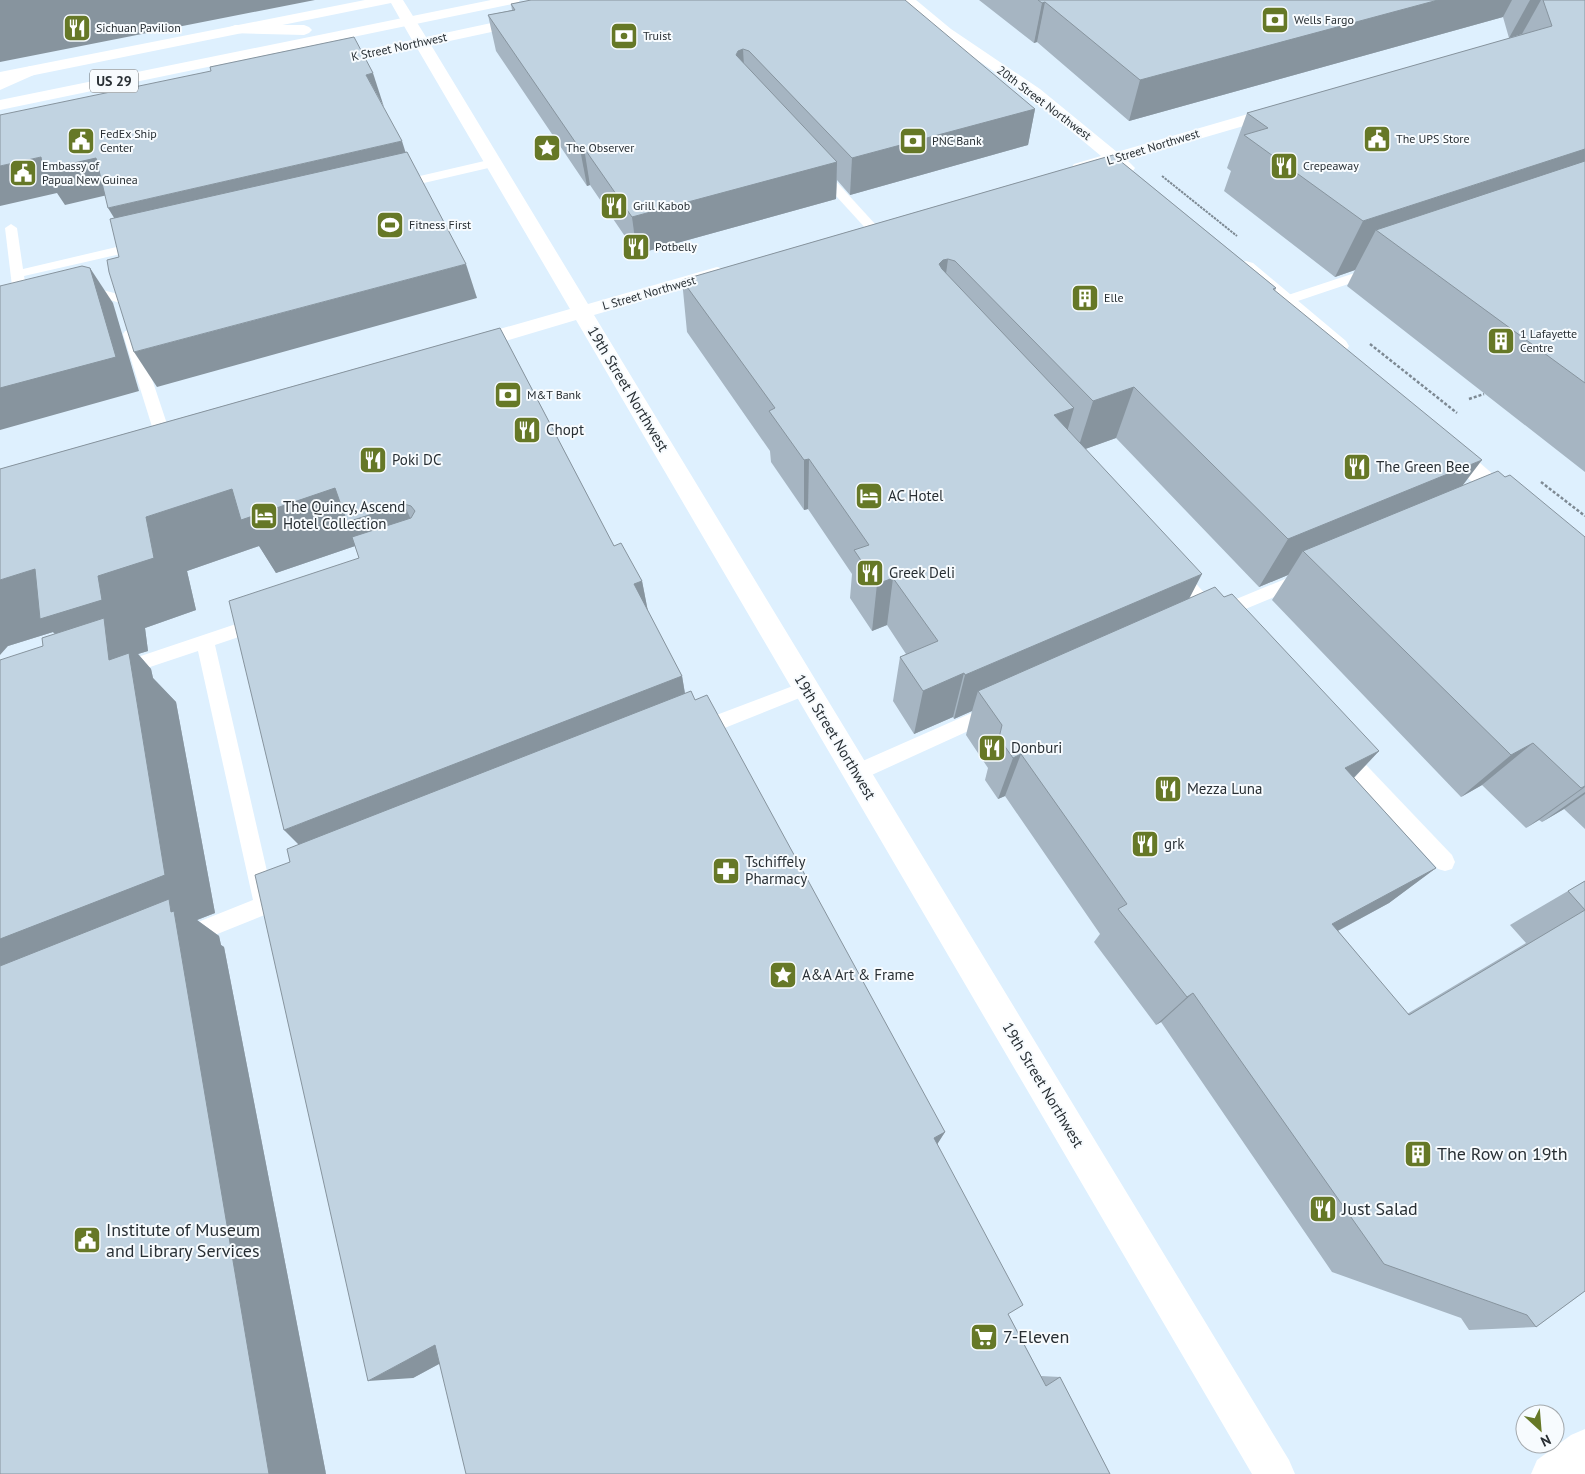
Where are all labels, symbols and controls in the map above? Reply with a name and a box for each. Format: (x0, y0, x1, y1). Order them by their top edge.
bank icon: Wells Fargo (1260, 5, 1290, 35)
place label: Wells Fargo (1294, 12, 1354, 27)
restaurant icon: Sichuan Pavilion (62, 13, 92, 43)
place label: Sichuan Pavilion (96, 20, 181, 35)
bank icon: Truist (609, 21, 639, 51)
place label: Truist (643, 28, 671, 43)
street label: K Street Northwest (350, 29, 448, 64)
street label: 20th Street Northwest (994, 62, 1094, 143)
road number: US 29 (90, 70, 138, 92)
public building icon: The UPS Store (1362, 124, 1392, 154)
street label: L Street Northwest (1105, 125, 1201, 168)
public building icon: FedEx Ship Center (66, 126, 96, 156)
place label: FedEx Ship Center (100, 126, 157, 155)
bank icon: PNC Bank (898, 126, 928, 156)
place label: The UPS Store (1396, 131, 1470, 146)
place icon: The Observer (532, 133, 562, 163)
place label: PNC Bank (932, 133, 982, 148)
place label: The Observer (566, 140, 634, 155)
restaurant icon: Crepeaway (1269, 151, 1299, 181)
public building icon: Embassy of Papua New Guinea (8, 158, 38, 188)
place label: Embassy of Papua New Guinea (42, 158, 138, 187)
place label: Crepeaway (1303, 158, 1359, 173)
restaurant icon: Grill Kabob (599, 191, 629, 221)
place label: Grill Kabob (633, 198, 690, 213)
sports icon: Fitness First (375, 210, 405, 240)
place label: Fitness First (409, 217, 471, 232)
restaurant icon: Potbelly (621, 232, 651, 262)
place label: Potbelly (655, 239, 697, 254)
street label: L Street Northwest (601, 272, 697, 313)
building icon: Elle (1070, 283, 1100, 313)
place label: Elle (1104, 290, 1124, 305)
street label: 19th Street Northwest (584, 323, 673, 455)
building icon: 1 Lafayette Centre (1486, 326, 1516, 356)
place label: 1 Lafayette Centre (1520, 326, 1577, 355)
bank icon: M&T Bank (493, 380, 523, 410)
place label: M&T Bank (527, 387, 581, 402)
restaurant icon: Chopt (512, 415, 542, 445)
place label: Chopt (546, 420, 584, 439)
restaurant icon: Poki DC (358, 445, 388, 475)
place label: Poki DC (392, 450, 441, 469)
restaurant icon: The Green Bee (1342, 452, 1372, 482)
place label: The Green Bee (1376, 457, 1470, 476)
hotel icon: AC Hotel (854, 481, 884, 511)
place label: AC Hotel (888, 486, 944, 505)
place label: The Quincy, Ascend Hotel Collection (283, 497, 405, 533)
hotel icon: The Quincy, Ascend Hotel Collection (249, 501, 279, 531)
restaurant icon: Greek Deli (855, 558, 885, 588)
place label: Greek Deli (889, 563, 955, 582)
street label: 19th Street Northwest (791, 671, 880, 803)
restaurant icon: Donburi (977, 733, 1007, 763)
place label: Donburi (1011, 738, 1062, 757)
restaurant icon: Mezza Luna (1153, 774, 1183, 804)
place label: Mezza Luna (1187, 779, 1262, 798)
restaurant icon: grk (1130, 829, 1160, 859)
place label: grk (1164, 834, 1185, 853)
place label: Tschiffely Pharmacy (745, 852, 807, 888)
pharmacy icon: Tschiffely Pharmacy (711, 856, 741, 886)
place icon: A&A Art & Frame (768, 960, 798, 990)
place label: A&A Art & Frame (802, 965, 914, 984)
street label: 19th Street Northwest (999, 1019, 1088, 1151)
building icon: The Row on 19th (1403, 1139, 1433, 1169)
place label: The Row on 19th (1437, 1142, 1568, 1165)
restaurant icon: Just Salad (1308, 1194, 1338, 1224)
place label: Just Salad (1341, 1197, 1418, 1220)
place label: Institute of Museum and Library Services (106, 1218, 260, 1262)
public building icon: Institute of Museum and Library Services (72, 1225, 102, 1255)
supermarket icon: 7-Eleven (969, 1322, 999, 1352)
place label: 7-Eleven (1003, 1325, 1069, 1348)
north arrow (1515, 1404, 1565, 1454)
text: N (1538, 1431, 1554, 1451)

